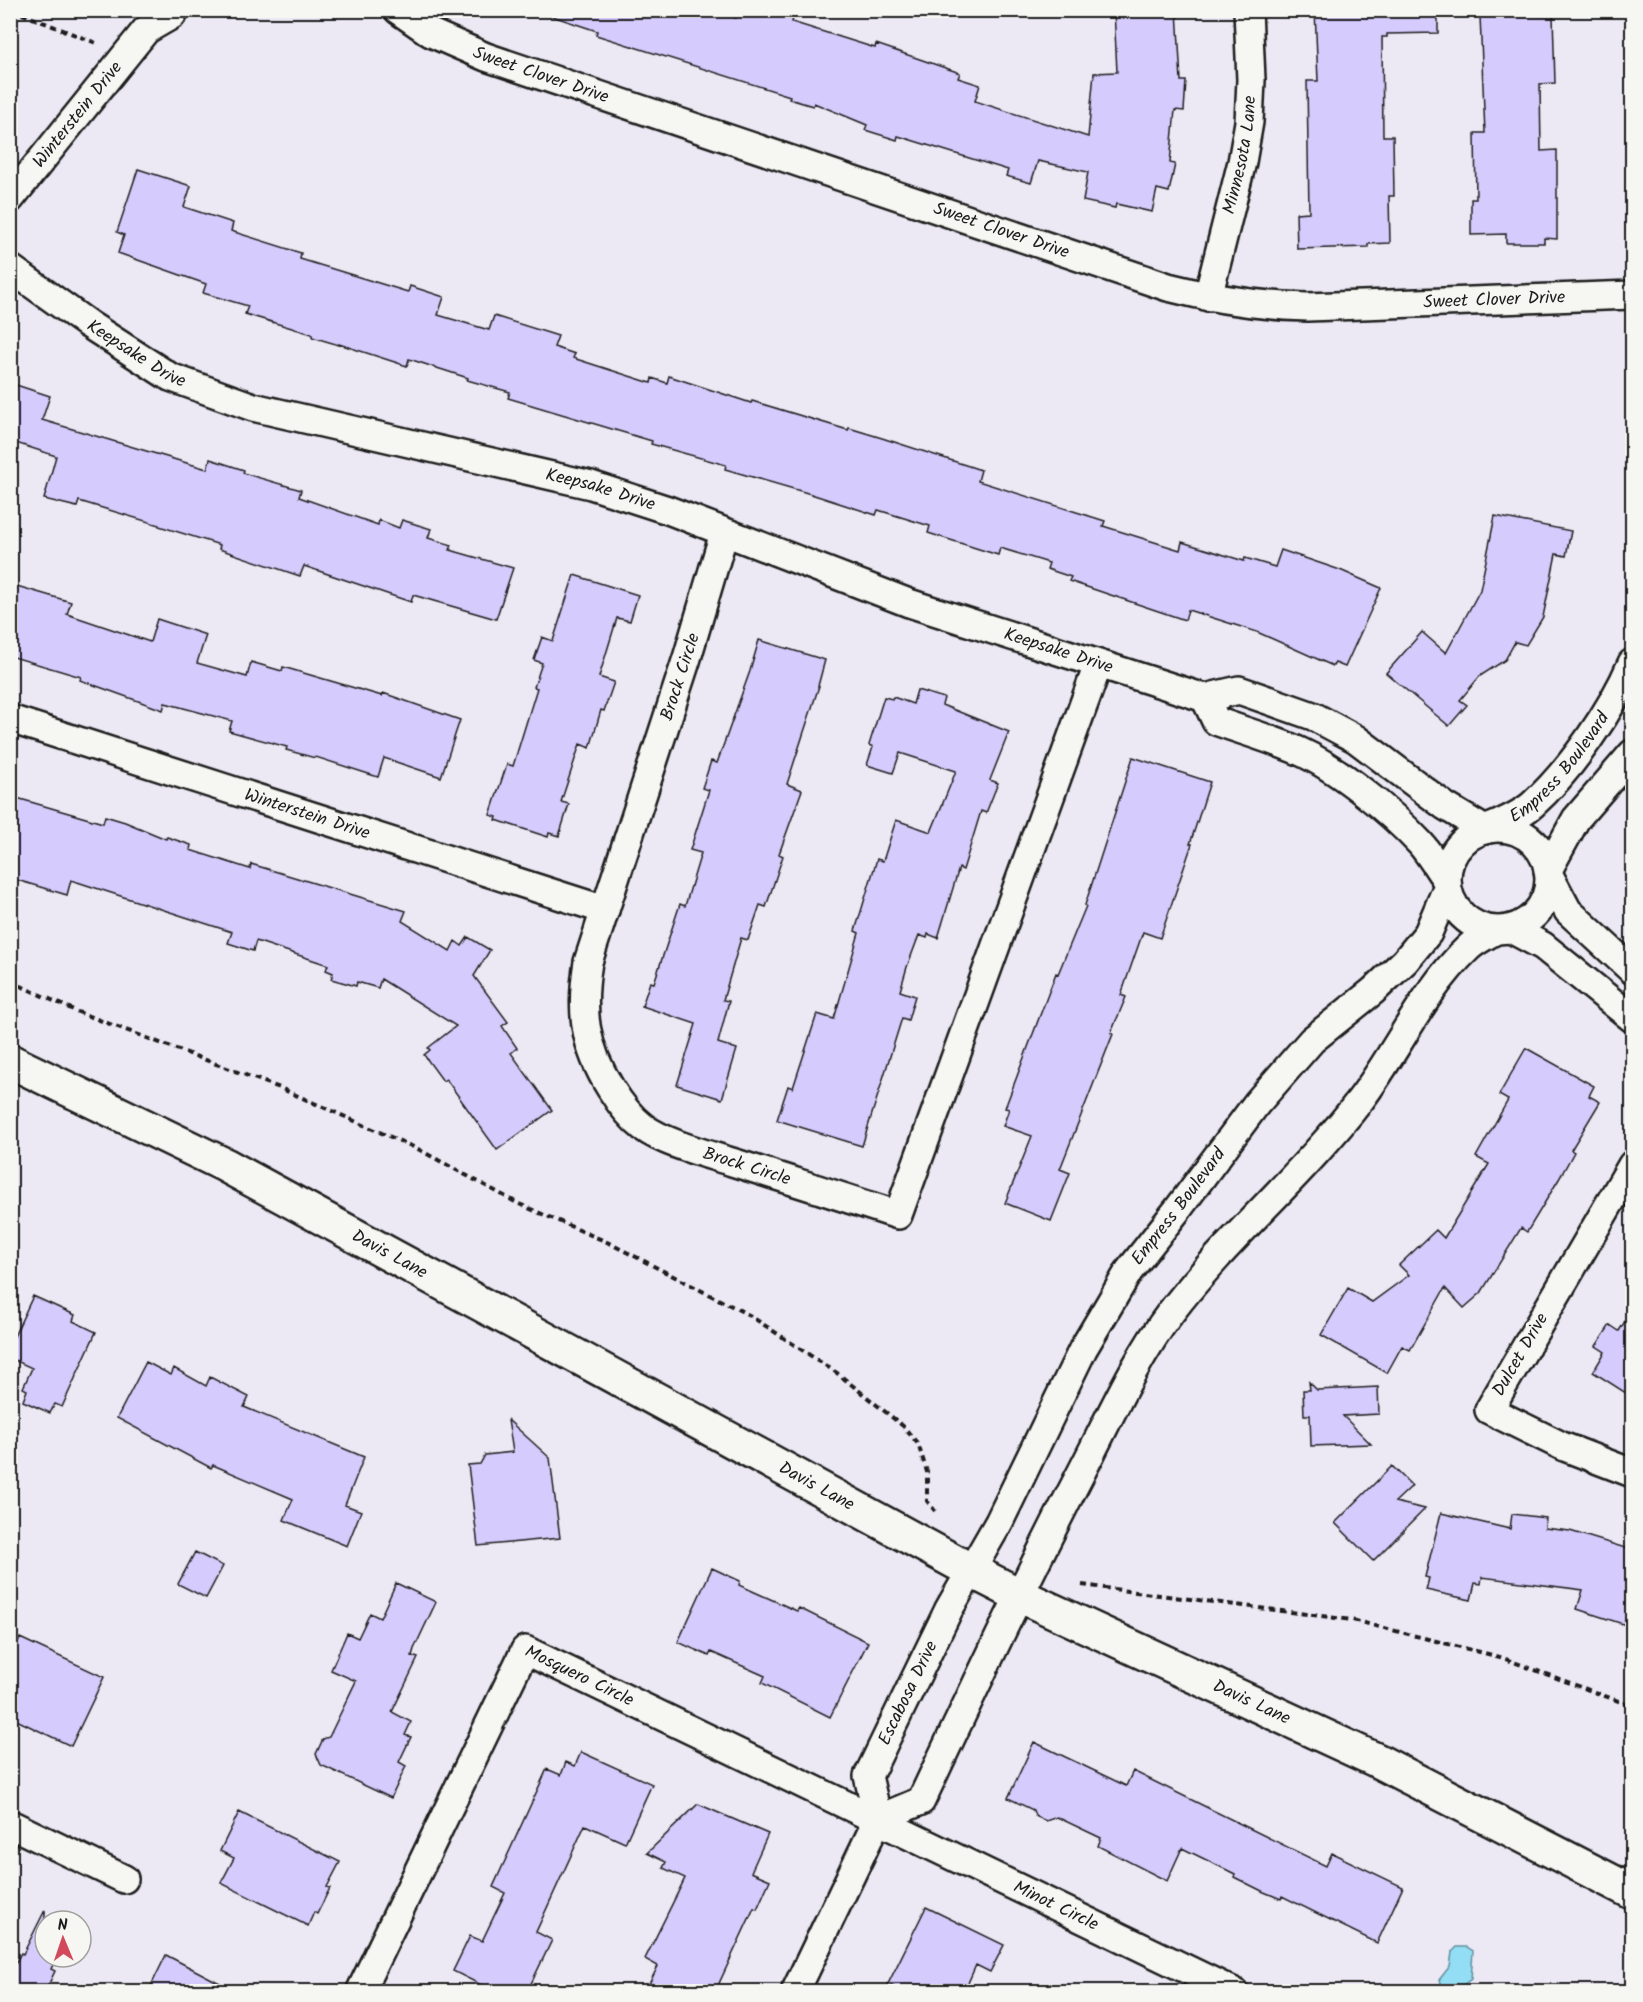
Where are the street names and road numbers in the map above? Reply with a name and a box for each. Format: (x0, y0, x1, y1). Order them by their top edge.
street label: Sweet Clover Drive (468, 38, 613, 112)
street label: Winterstein Drive (26, 55, 130, 175)
street label: Minnesota Lane (1215, 95, 1265, 217)
street label: Sweet Clover Drive (929, 194, 1073, 267)
street label: Sweet Clover Drive (1423, 283, 1566, 317)
street label: Keepsake Drive (81, 312, 190, 396)
street label: Keepsake Drive (543, 460, 659, 519)
street label: Keepsake Drive (1000, 620, 1117, 682)
street label: Brock Circle (653, 629, 709, 725)
street label: Empress Boulevard (1504, 705, 1618, 831)
street label: Winterstein Drive (241, 781, 374, 848)
street label: Brock Circle (699, 1139, 794, 1194)
street label: Empress Boulevard (1124, 1141, 1234, 1272)
street label: Davis Lane (346, 1222, 433, 1287)
street label: Dulcet Drive (1485, 1308, 1557, 1402)
street label: Davis Lane (773, 1454, 860, 1519)
street label: Escabosa Drive (870, 1636, 946, 1751)
street label: Mosquero Circle (520, 1637, 639, 1715)
street label: Davis Lane (1208, 1672, 1295, 1733)
street label: Minot Circle (1008, 1873, 1104, 1939)

